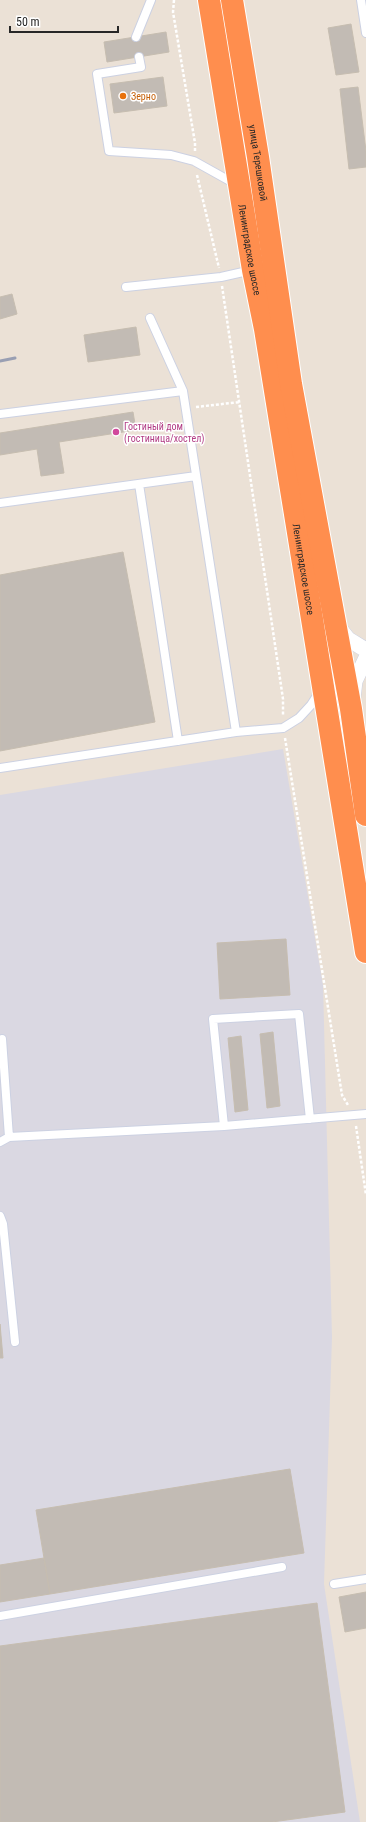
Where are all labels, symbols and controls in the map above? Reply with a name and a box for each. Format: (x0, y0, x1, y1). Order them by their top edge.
scale bar (10, 8, 118, 34)
text: 50 m (16, 15, 40, 29)
marker: Зерно (118, 91, 128, 101)
place label: Зерно (131, 91, 156, 102)
street label: улица Терешковой (247, 124, 269, 202)
street label: Ленинградское шоссе (236, 203, 263, 297)
place label: Гостиный дом (гостиница/хостел) (124, 421, 204, 445)
marker: Гостиный дом (гостиница/хостел) (111, 427, 121, 437)
street label: Ленинградское шоссе (291, 523, 316, 616)

